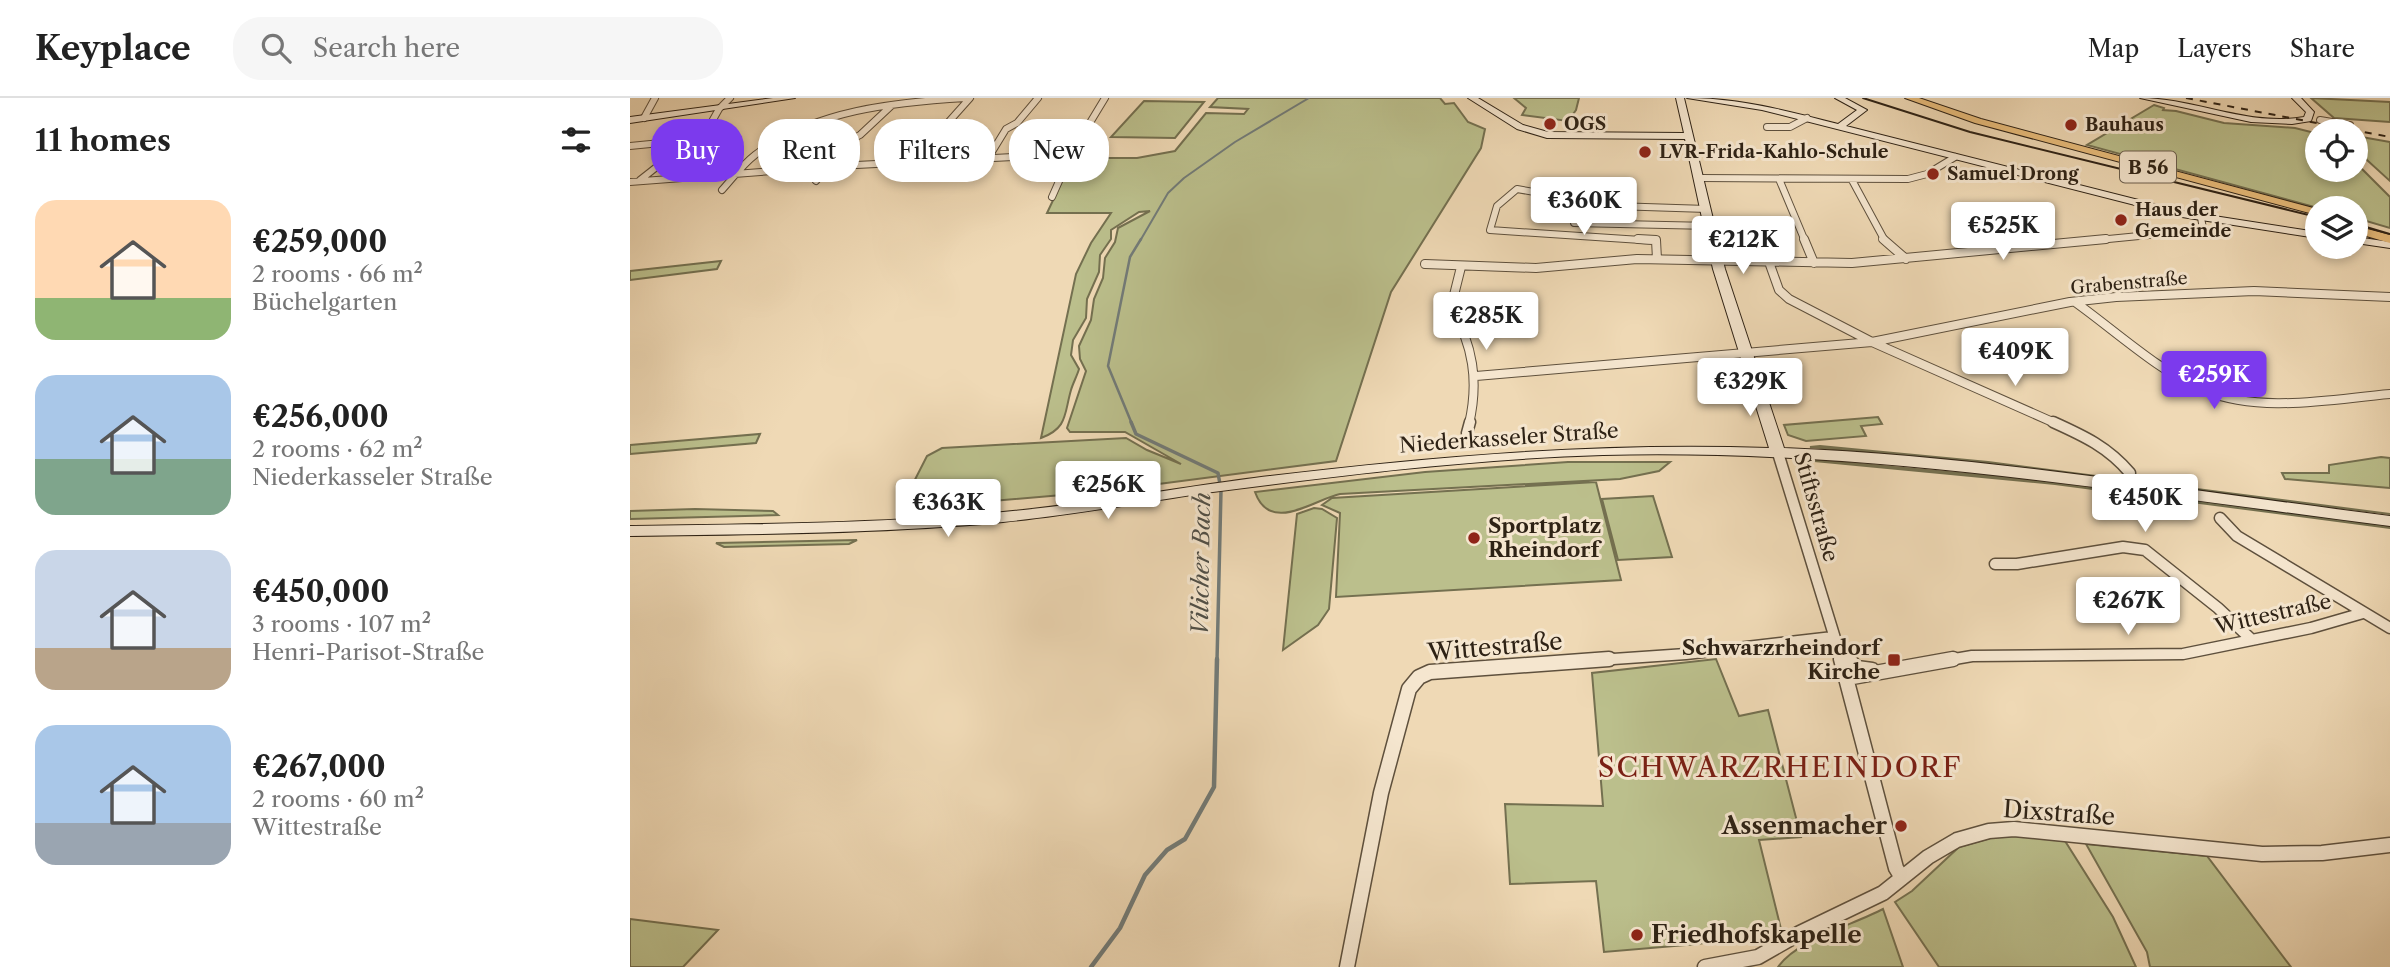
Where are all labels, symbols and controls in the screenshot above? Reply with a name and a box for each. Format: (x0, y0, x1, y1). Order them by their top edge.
search box (233, 17, 723, 80)
text: Keyplace (35, 28, 191, 69)
icon: search (257, 29, 295, 67)
text: Search here (313, 32, 460, 64)
text: Map (2088, 34, 2139, 63)
text: Layers (2177, 34, 2252, 63)
text: Share (2290, 34, 2355, 63)
place label: OGS (1564, 113, 1606, 135)
place label: Bauhaus (2085, 114, 2164, 136)
marker: OGS (1542, 116, 1558, 132)
marker: Bauhaus (2063, 117, 2079, 133)
chip: Buy (651, 119, 744, 182)
chip: Rent (758, 119, 860, 182)
chip: Filters (874, 119, 995, 182)
chip: New (1009, 119, 1109, 182)
map controls (2305, 119, 2368, 259)
button: locate (2305, 119, 2368, 182)
icon: filters (557, 121, 595, 159)
text: 11 homes (35, 122, 171, 159)
place label: LVR-Frida-Kahlo-Schule (1659, 141, 1889, 163)
marker: LVR-Frida-Kahlo-Schule (1637, 144, 1653, 160)
road number: B 56 (2120, 152, 2176, 183)
place label: Samuel Drong (1947, 163, 2079, 185)
marker: Samuel Drong (1925, 166, 1941, 182)
pin: €360K (1535, 178, 1633, 237)
text: €360K (1547, 186, 1621, 214)
button: layers (2305, 196, 2368, 259)
place label: Haus der Gemeinde (2135, 199, 2231, 242)
pin: €525K (1954, 202, 2052, 262)
text: €525K (1967, 211, 2039, 239)
marker: Haus der Gemeinde (2113, 212, 2129, 228)
pin: €212K (1694, 216, 1792, 276)
text: €259,000 (252, 223, 387, 260)
text: €212K (1708, 225, 1778, 253)
icon: home (91, 228, 175, 312)
text: 2 rooms · 66 m² (252, 260, 423, 288)
street label: Grabenstraße (2070, 267, 2188, 299)
text: Büchelgarten (252, 288, 397, 316)
pin: €285K (1437, 292, 1535, 352)
text: €285K (1449, 301, 1523, 329)
pin: €409K (1966, 328, 2064, 388)
text: €409K (1978, 337, 2053, 365)
pin: €259K (2165, 352, 2263, 411)
pin: €329K (1701, 358, 1799, 418)
text: €259K (2178, 360, 2251, 388)
text: €329K (1713, 367, 1787, 395)
text: €256,000 (252, 398, 389, 435)
icon: home (91, 403, 175, 487)
street label: Niederkasseler Straße (1398, 417, 1619, 458)
text: 2 rooms · 62 m² (252, 435, 423, 463)
street label: Stiftsstraße (1789, 449, 1844, 564)
pin: €256K (1059, 462, 1157, 521)
text: Niederkasseler Straße (252, 463, 493, 491)
text: €256K (1071, 470, 1145, 498)
pin: €450K (2096, 474, 2194, 534)
pin: €363K (899, 480, 997, 539)
text: €450K (2108, 483, 2182, 511)
text: €363K (912, 488, 984, 516)
water label: Vilicher Bach (1186, 492, 1216, 636)
place label: Sportplatz Rheindorf (1488, 513, 1603, 562)
marker: Sportplatz Rheindorf (1466, 530, 1482, 546)
text: €450,000 (252, 573, 389, 610)
icon: home (91, 578, 175, 662)
pin: €267K (2079, 578, 2177, 637)
text: €267K (2092, 586, 2164, 614)
street label: Wittestraße (2211, 588, 2333, 639)
text: 3 rooms · 107 m² (252, 610, 431, 638)
street label: Wittestraße (1425, 626, 1564, 667)
place label: Schwarzrheindorf Kirche (1682, 635, 1883, 684)
text: Henri-Parisot-Straße (252, 638, 484, 666)
marker: Schwarzrheindorf Kirche (1886, 652, 1902, 668)
text: €267,000 (252, 748, 386, 785)
district label: SCHWARZRHEINDORF (1598, 750, 1962, 784)
icon: home (91, 753, 175, 837)
text: 2 rooms · 60 m² (252, 785, 424, 813)
street label: Dixstraße (2002, 794, 2116, 831)
place label: Assenmacher (1721, 811, 1887, 840)
text: Wittestraße (252, 813, 382, 841)
marker: Assenmacher (1893, 818, 1909, 834)
place label: Friedhofskapelle (1651, 920, 1862, 949)
marker: Friedhofskapelle (1629, 927, 1645, 943)

